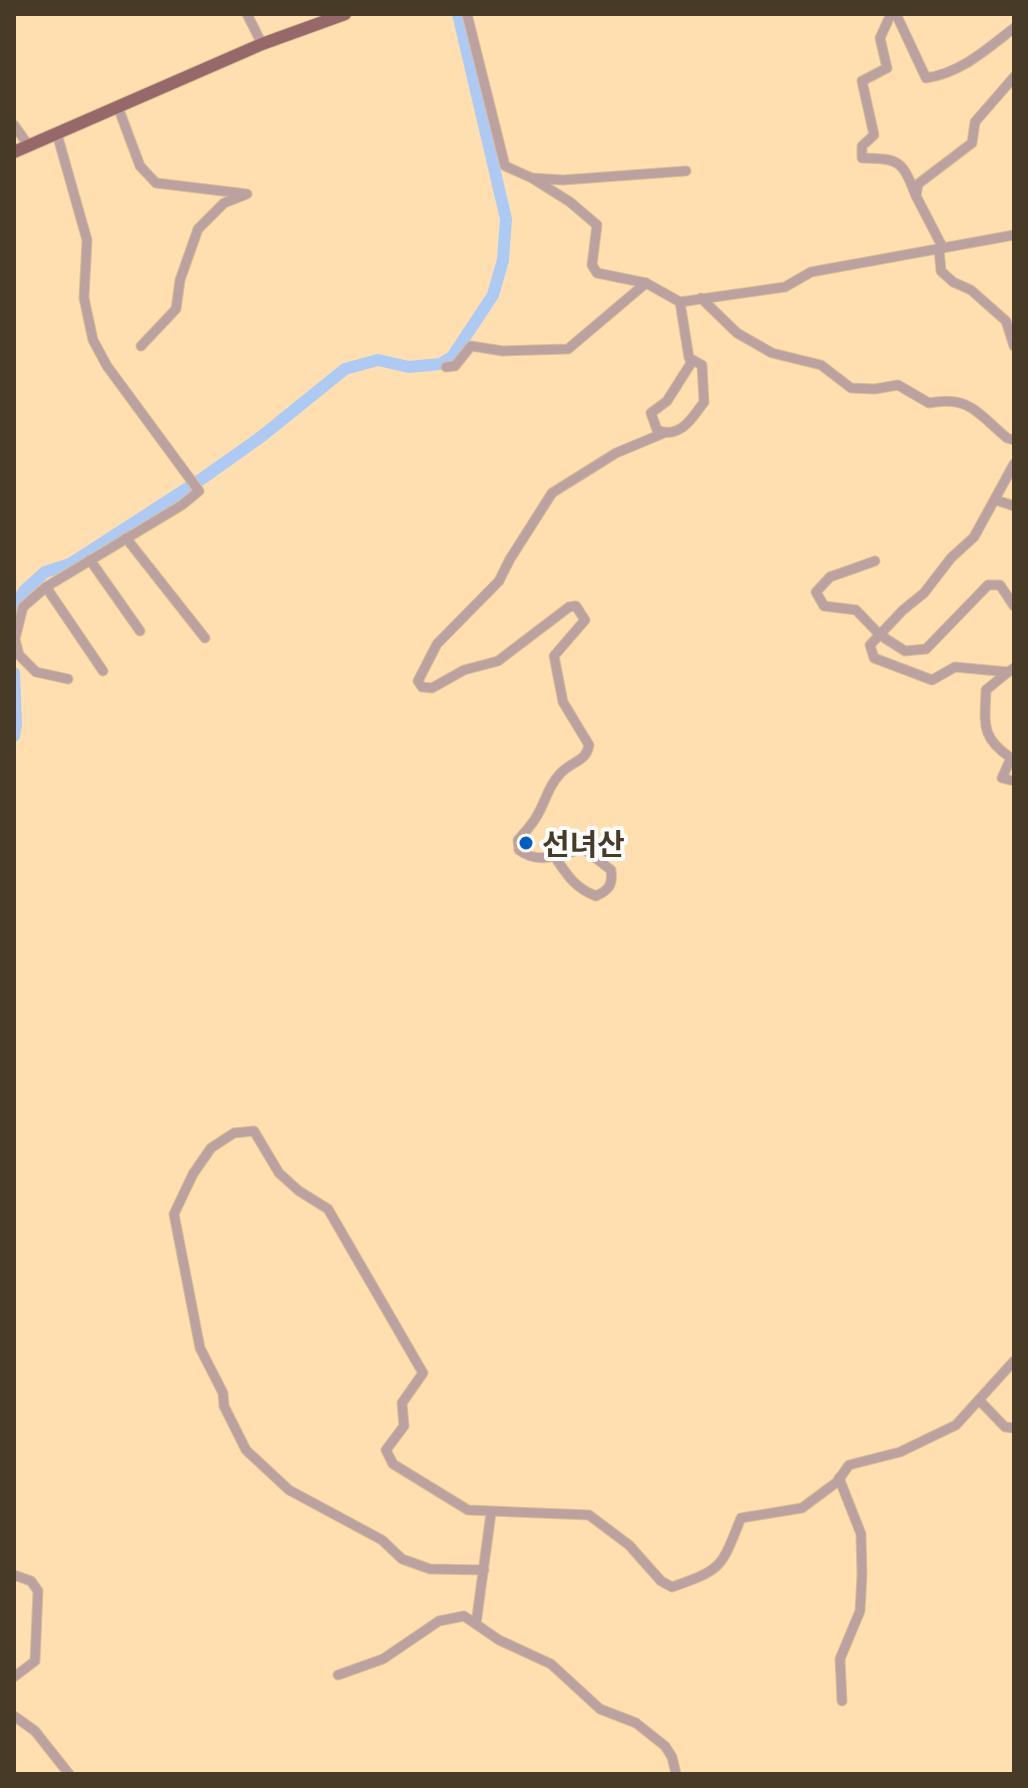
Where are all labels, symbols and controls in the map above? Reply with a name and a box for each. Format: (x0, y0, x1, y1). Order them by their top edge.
place label: 선녀산 (542, 824, 625, 863)
marker: 선녀산 (517, 834, 535, 852)

